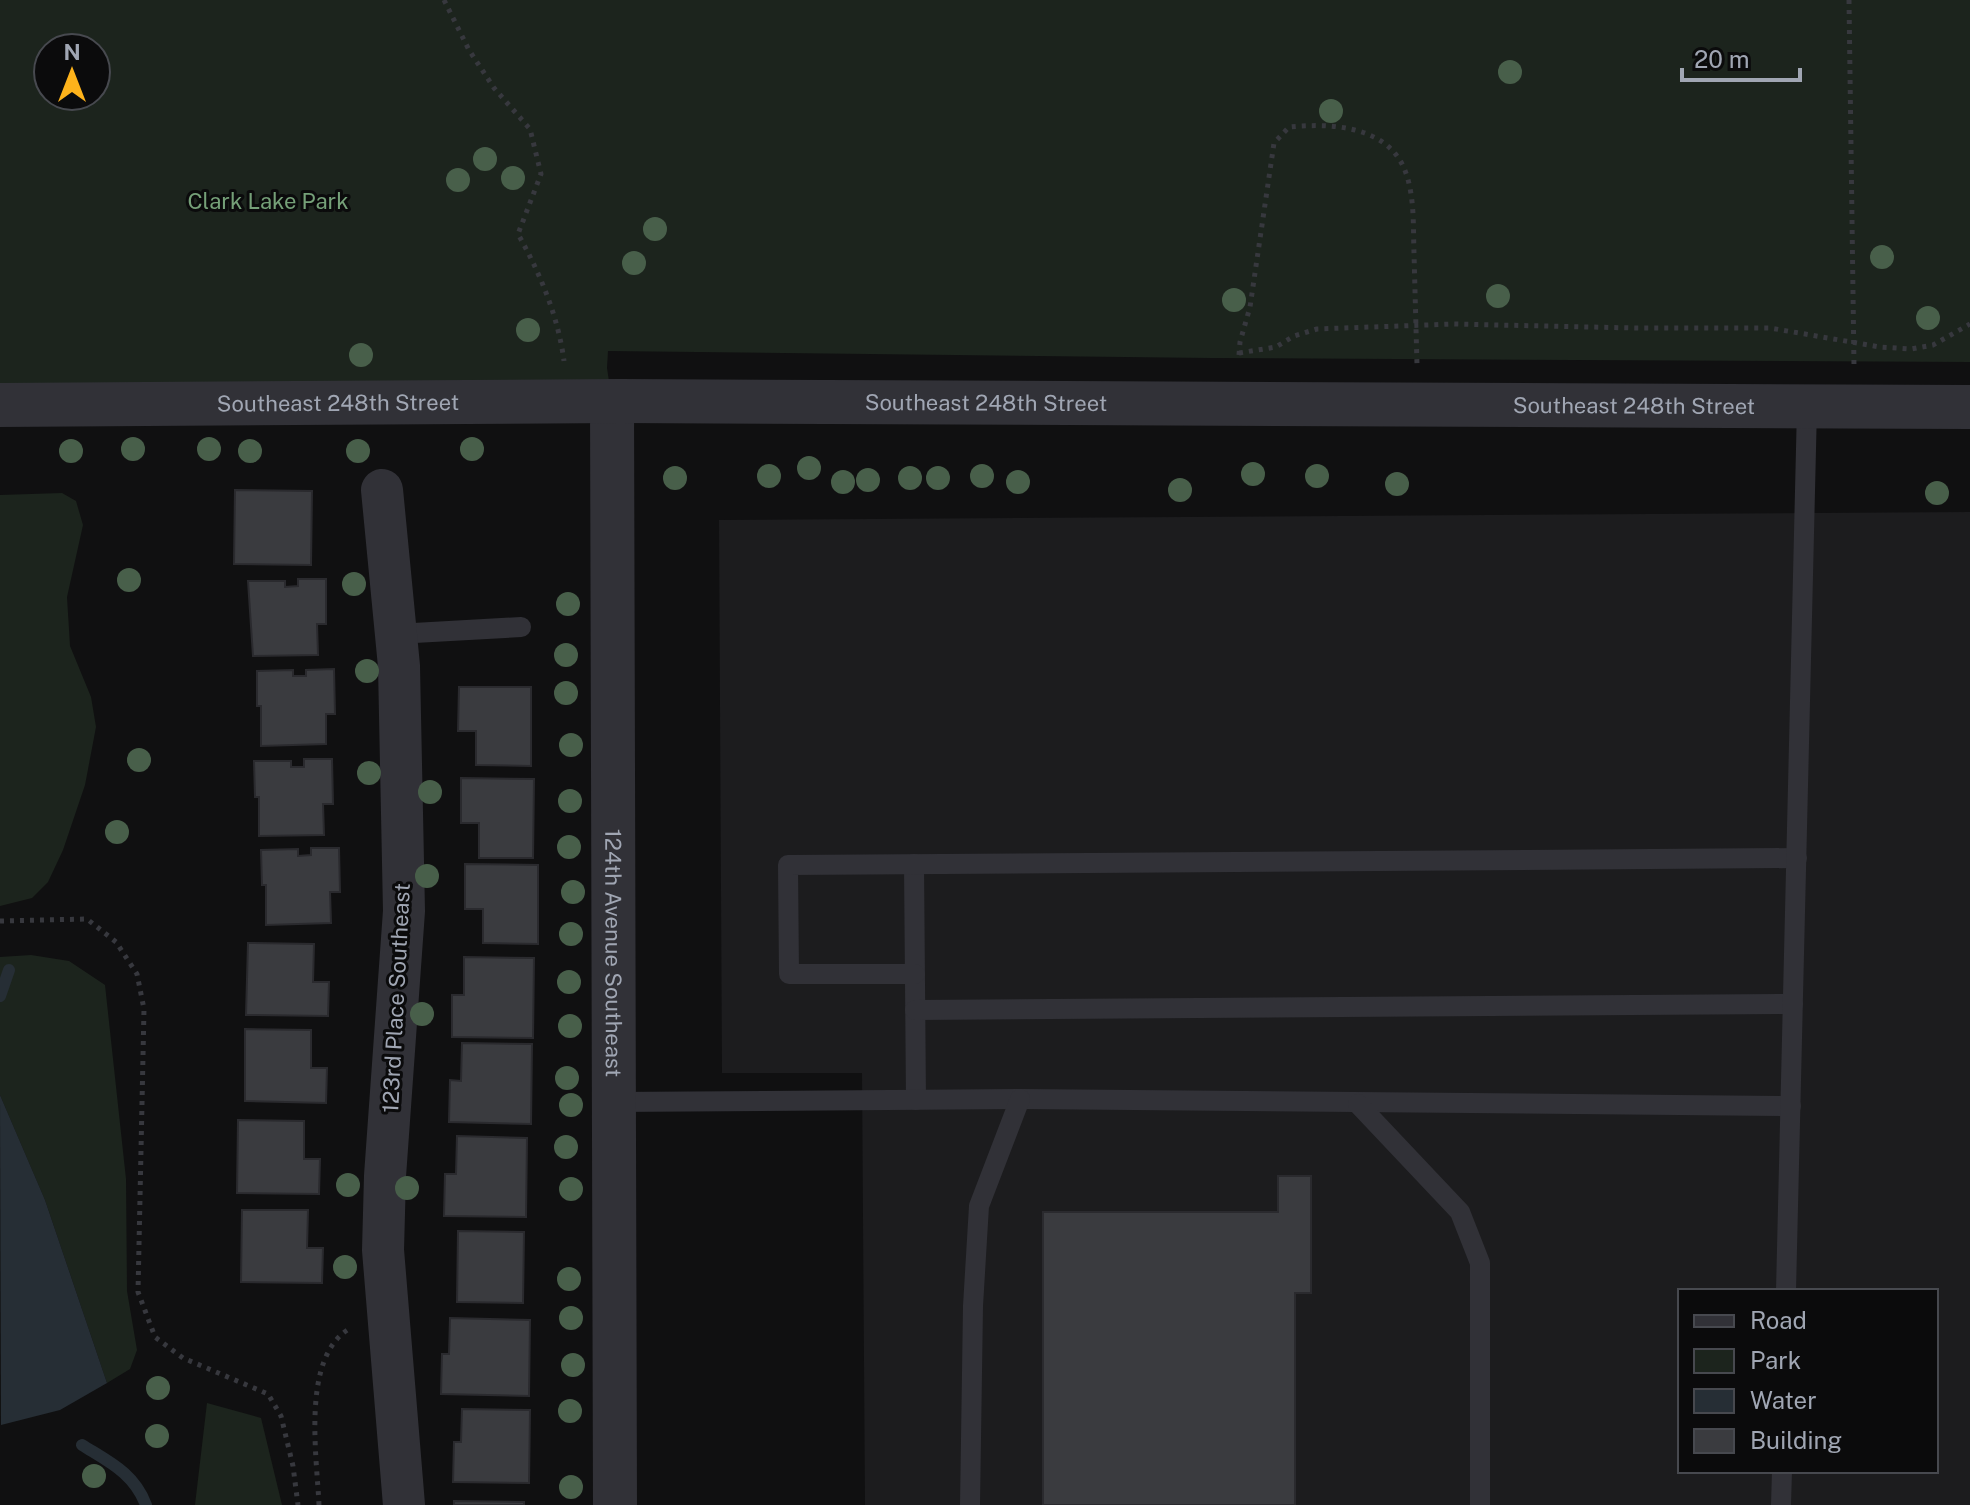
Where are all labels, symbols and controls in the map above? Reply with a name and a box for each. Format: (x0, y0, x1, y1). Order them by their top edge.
north arrow (32, 32, 112, 112)
scale bar (1682, 32, 1800, 82)
text: N (63, 39, 81, 65)
text: 20 m (1694, 45, 1750, 73)
park label: Clark Lake Park (187, 188, 349, 214)
street label: Southeast 248th Street (217, 389, 459, 417)
street label: Southeast 248th Street (865, 389, 1107, 416)
street label: Southeast 248th Street (1513, 392, 1755, 419)
street label: 124th Avenue Southeast (600, 829, 627, 1077)
street label: 123rd Place Southeast (377, 882, 415, 1114)
legend (1678, 1289, 1938, 1473)
text: Road (1750, 1306, 1807, 1334)
text: Park (1750, 1346, 1801, 1374)
text: Water (1750, 1386, 1817, 1414)
text: Building (1750, 1426, 1842, 1454)

